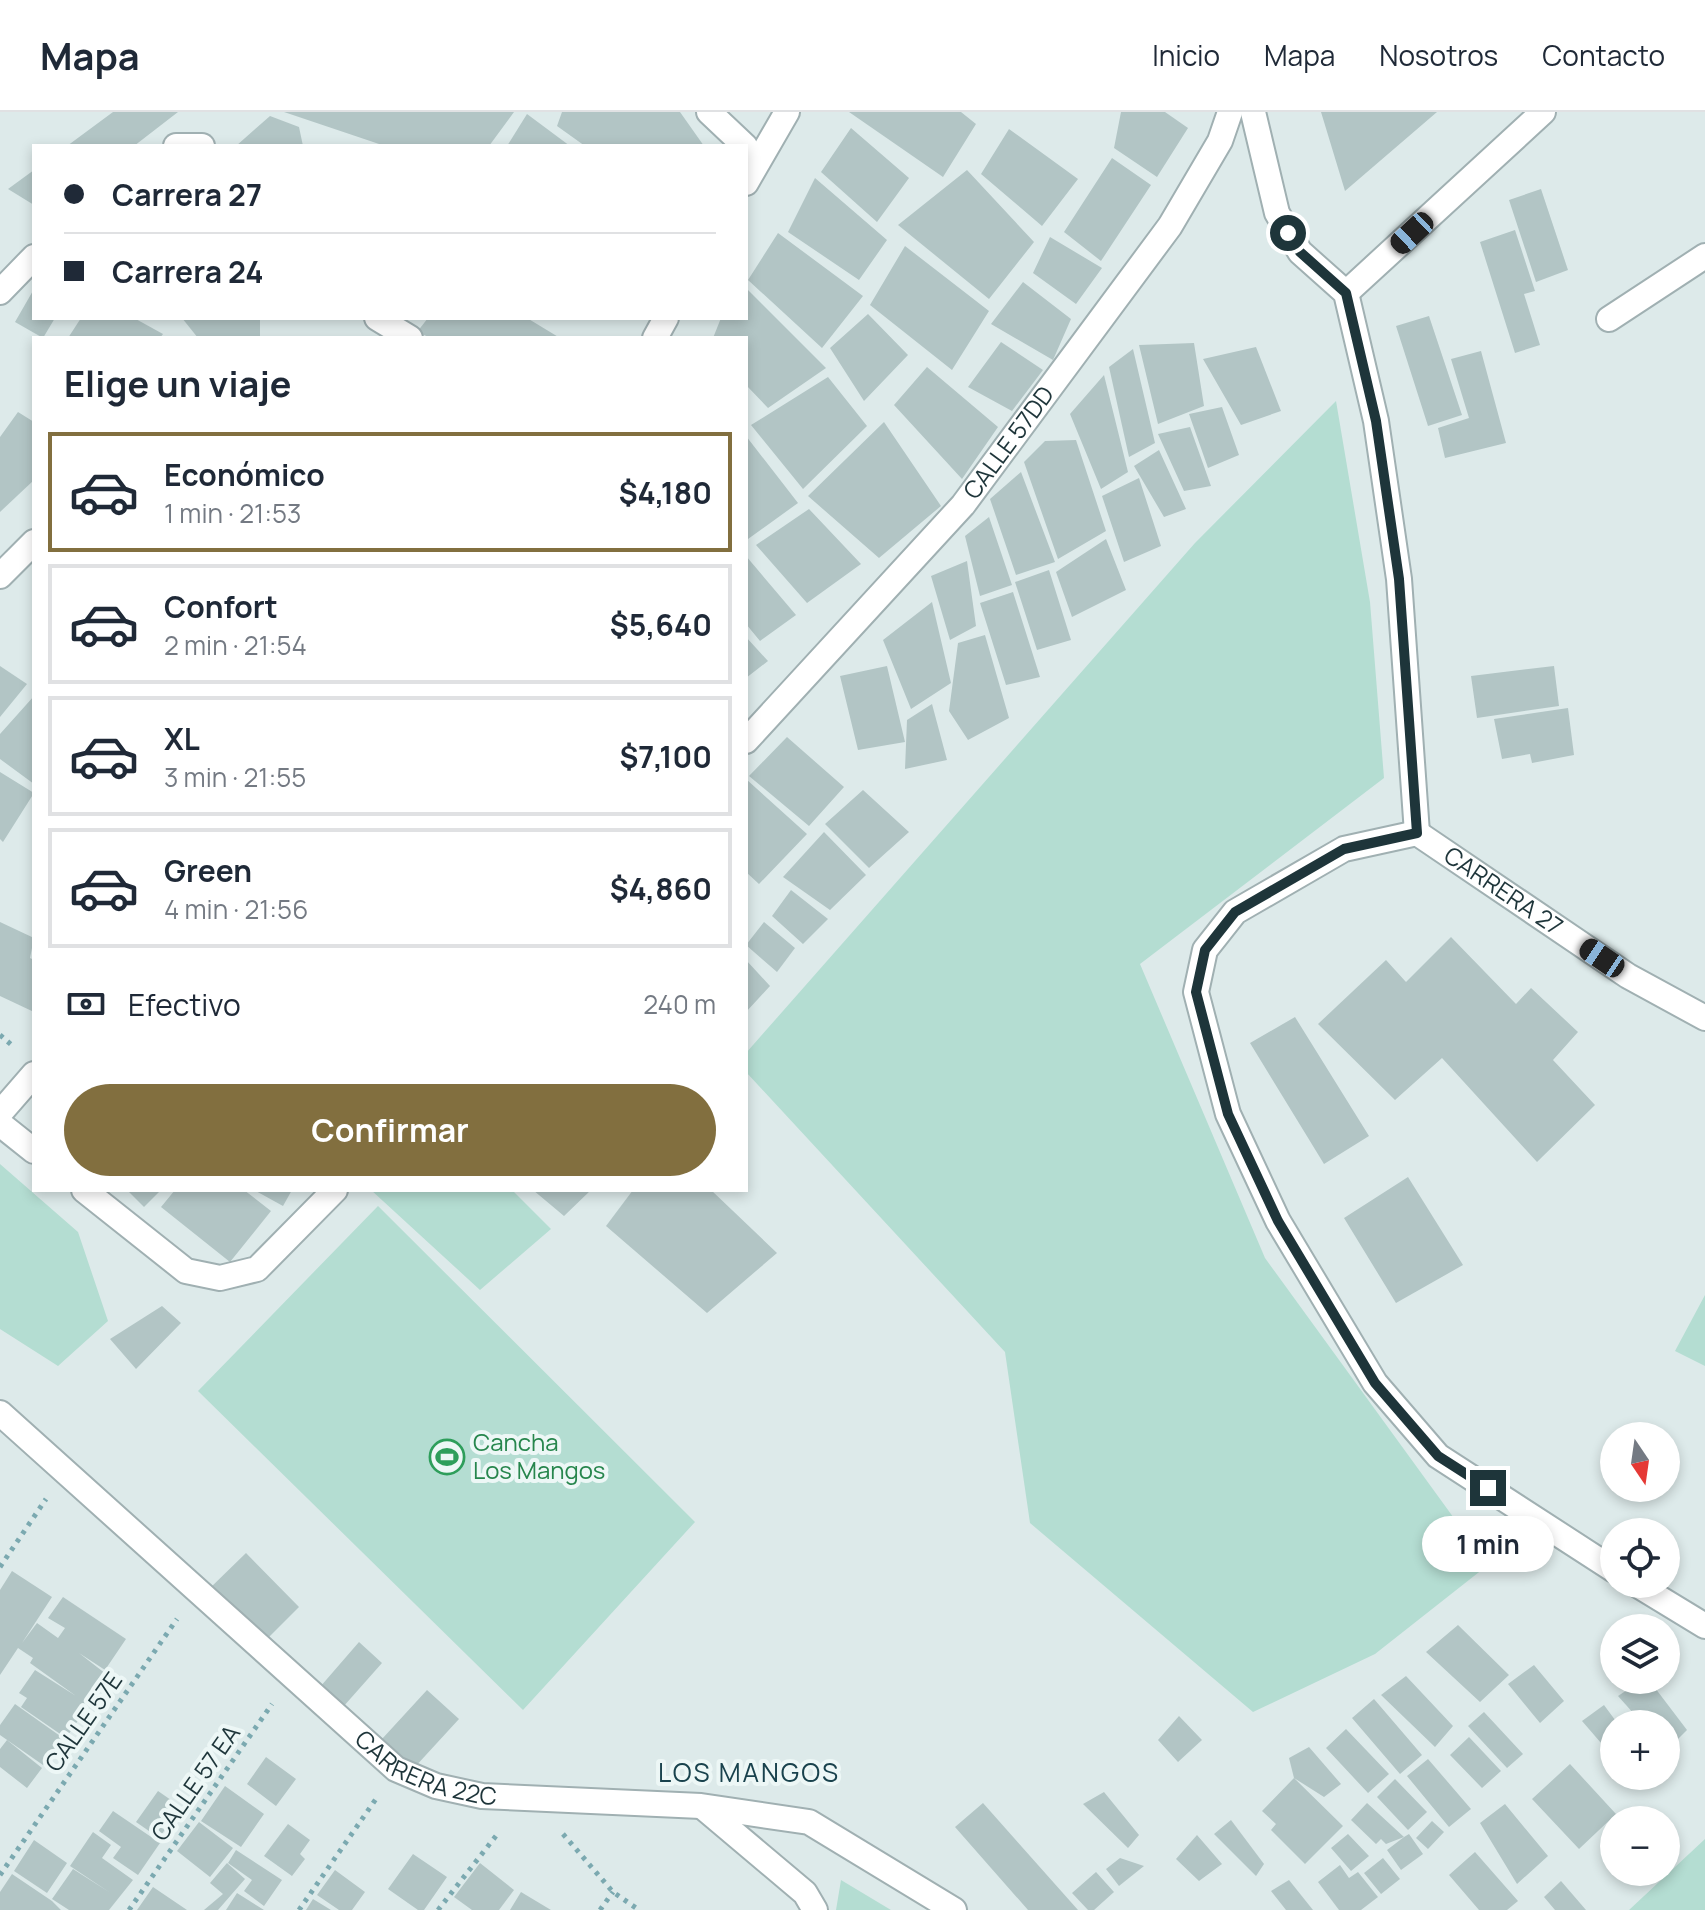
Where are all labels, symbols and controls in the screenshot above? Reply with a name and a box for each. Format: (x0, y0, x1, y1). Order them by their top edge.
text: Mapa (40, 29, 140, 81)
text: Inicio (1152, 36, 1220, 74)
text: Mapa (1264, 36, 1335, 74)
text: Nosotros (1379, 36, 1498, 74)
text: Contacto (1542, 36, 1665, 74)
text: Carrera 27 (112, 174, 262, 215)
car (1386, 208, 1438, 258)
route start (1270, 215, 1306, 251)
text: Carrera 24 (112, 251, 264, 292)
text: Elige un viaje (64, 359, 291, 408)
street label: CALLE 57DD (955, 379, 1061, 505)
text: Económico (164, 454, 325, 495)
icon: car (68, 456, 140, 528)
text: $4,180 (619, 472, 712, 513)
text: 1 min · 21:53 (164, 495, 301, 531)
text: Confort (164, 586, 278, 627)
icon: car (68, 588, 140, 660)
text: $5,640 (610, 604, 712, 645)
text: 2 min · 21:54 (164, 627, 307, 663)
text: XL (164, 718, 200, 759)
icon: car (68, 720, 140, 792)
text: $7,100 (620, 736, 712, 777)
text: 3 min · 21:55 (164, 759, 306, 795)
street label: CARRERA 27 (1438, 838, 1570, 942)
text: Green (164, 850, 252, 891)
icon: car (68, 852, 140, 924)
text: $4,860 (610, 868, 712, 909)
text: 4 min · 21:56 (164, 891, 308, 927)
car (1575, 935, 1629, 981)
icon: cash (64, 982, 108, 1026)
text: Efectivo (128, 984, 241, 1025)
text: 240 m (643, 986, 716, 1022)
button: Confirmar (64, 1084, 716, 1176)
north arrow (1600, 1422, 1680, 1502)
map controls (1600, 1422, 1680, 1886)
place label: Cancha Los Mangos (473, 1425, 605, 1486)
sports icon: Cancha Los Mangos (428, 1438, 466, 1476)
route end (1470, 1470, 1506, 1506)
callout: 1 min (1422, 1516, 1554, 1572)
button: locate (1600, 1518, 1680, 1598)
text: 1 min (1456, 1526, 1520, 1562)
button: layers (1600, 1614, 1680, 1694)
street label: CALLE 57E (36, 1665, 129, 1777)
button: + (1600, 1710, 1680, 1790)
street label: CALLE 57 EA (143, 1718, 247, 1847)
street label: CARRERA 22C (349, 1722, 498, 1812)
district label: LOS MANGOS (658, 1754, 840, 1790)
button: − (1600, 1806, 1680, 1886)

